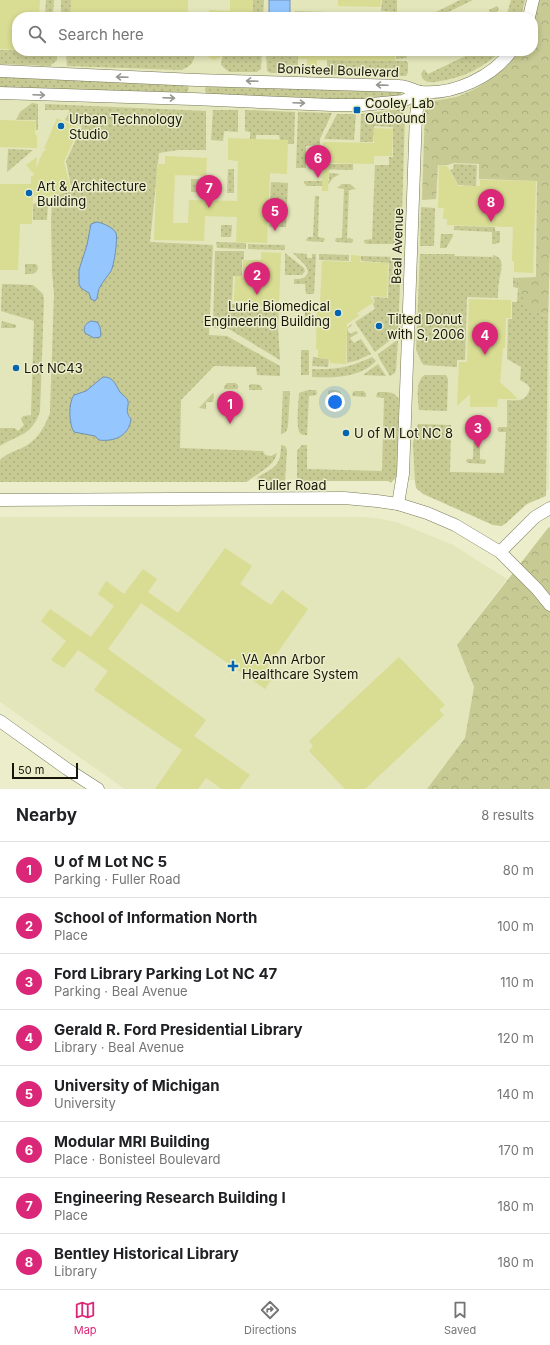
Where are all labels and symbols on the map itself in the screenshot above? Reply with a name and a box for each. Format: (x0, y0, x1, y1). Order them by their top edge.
street label: Bonisteel Boulevard (277, 60, 399, 80)
one-way arrow (116, 73, 129, 80)
one-way arrow (246, 77, 259, 85)
one-way arrow (376, 81, 389, 89)
one-way arrow (32, 91, 45, 98)
one-way arrow (162, 94, 175, 102)
place label: Cooley Lab Outbound (365, 95, 434, 126)
one-way arrow (292, 100, 305, 107)
marker: Cooley Lab Outbound (352, 105, 362, 115)
place label: Urban Technology Studio (69, 111, 182, 142)
marker: Urban Technology Studio (56, 121, 66, 131)
pin: 6 (305, 145, 331, 178)
pin: 7 (196, 175, 222, 208)
place label: Art & Architecture Building (37, 178, 146, 209)
marker: Art & Architecture Building (24, 188, 34, 198)
pin: 8 (478, 189, 504, 222)
pin: 5 (262, 198, 288, 231)
street label: Beal Avenue (388, 208, 406, 284)
pin: 2 (244, 262, 270, 295)
place label: Lurie Biomedical Engineering Building (204, 298, 330, 329)
marker: Lurie Biomedical Engineering Building (333, 308, 343, 318)
place label: Tilted Donut with S, 2006 (387, 311, 465, 342)
marker: Tilted Donut with S, 2006 (374, 321, 384, 331)
pin: 4 (472, 322, 498, 355)
place label: Lot NC43 (24, 360, 83, 376)
marker: Lot NC43 (11, 363, 21, 373)
pin: 1 (217, 391, 243, 424)
your location (325, 392, 345, 412)
pin: 3 (465, 415, 491, 448)
place label: U of M Lot NC 8 (354, 425, 453, 441)
marker: U of M Lot NC 8 (341, 428, 351, 438)
street label: Fuller Road (258, 477, 326, 493)
place label: VA Ann Arbor Healthcare System (242, 651, 358, 682)
marker: VA Ann Arbor Healthcare System (227, 660, 239, 672)
scale bar (12, 761, 78, 780)

